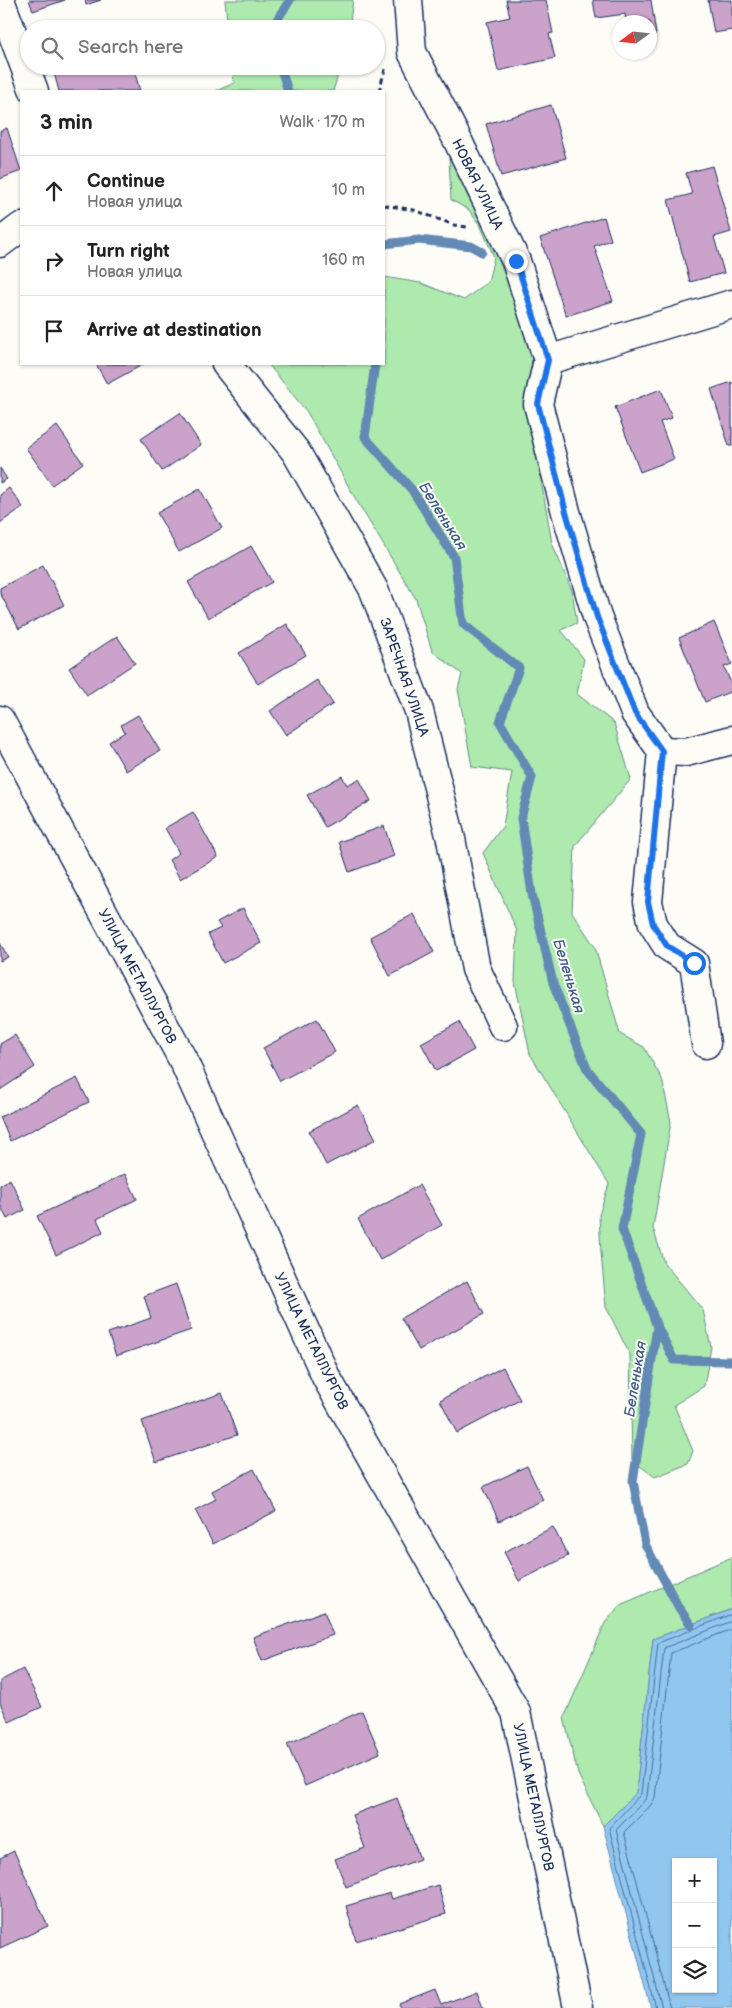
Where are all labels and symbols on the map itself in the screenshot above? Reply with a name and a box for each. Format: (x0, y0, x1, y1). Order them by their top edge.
north arrow (612, 15, 657, 60)
street label: НОВАЯ УЛИЦА (448, 136, 507, 233)
route end (505, 250, 528, 273)
water label: Беленькая (414, 479, 471, 554)
street label: ЗАРЕЧНАЯ УЛИЦА (376, 616, 433, 739)
street label: УЛИЦА МЕТАЛЛУРГОВ (95, 906, 180, 1047)
water label: Беленькая (548, 937, 589, 1016)
route start (683, 952, 706, 975)
street label: УЛИЦА МЕТАЛЛУРГОВ (271, 1270, 352, 1413)
water label: Беленькая (620, 1339, 651, 1418)
street label: УЛИЦА МЕТАЛЛУРГОВ (510, 1722, 557, 1873)

